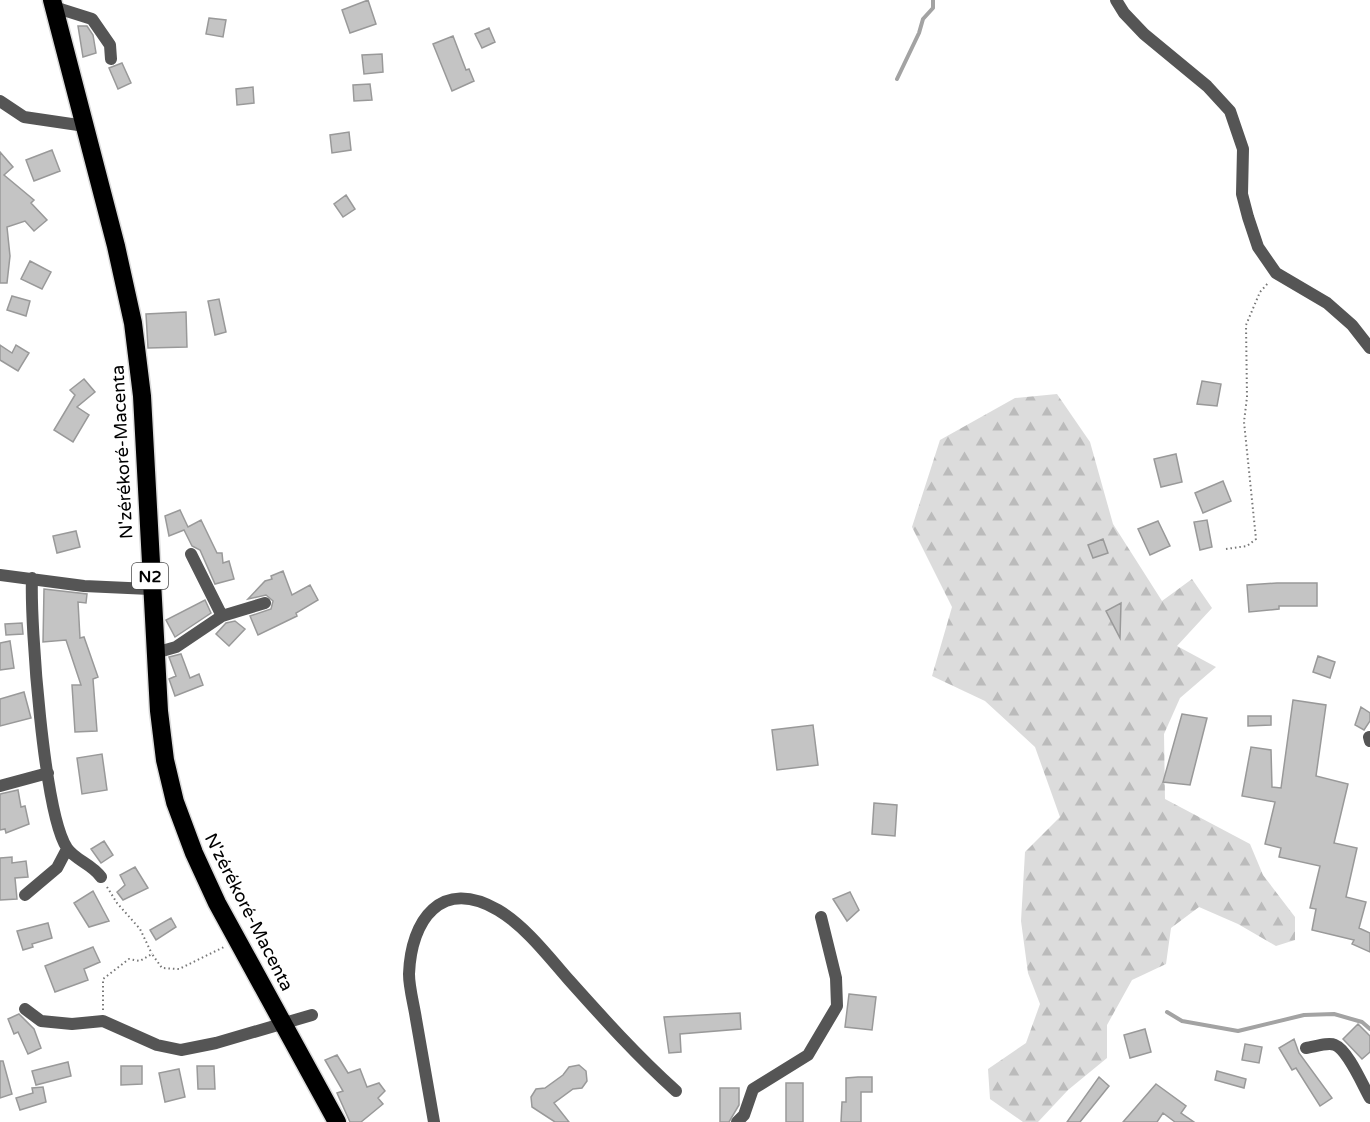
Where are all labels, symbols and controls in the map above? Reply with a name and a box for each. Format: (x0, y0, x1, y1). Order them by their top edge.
street label: N'zérékoré-Macenta (106, 364, 138, 540)
road number: N2 (132, 563, 168, 589)
street label: N'zérékoré-Macenta (200, 829, 298, 995)

